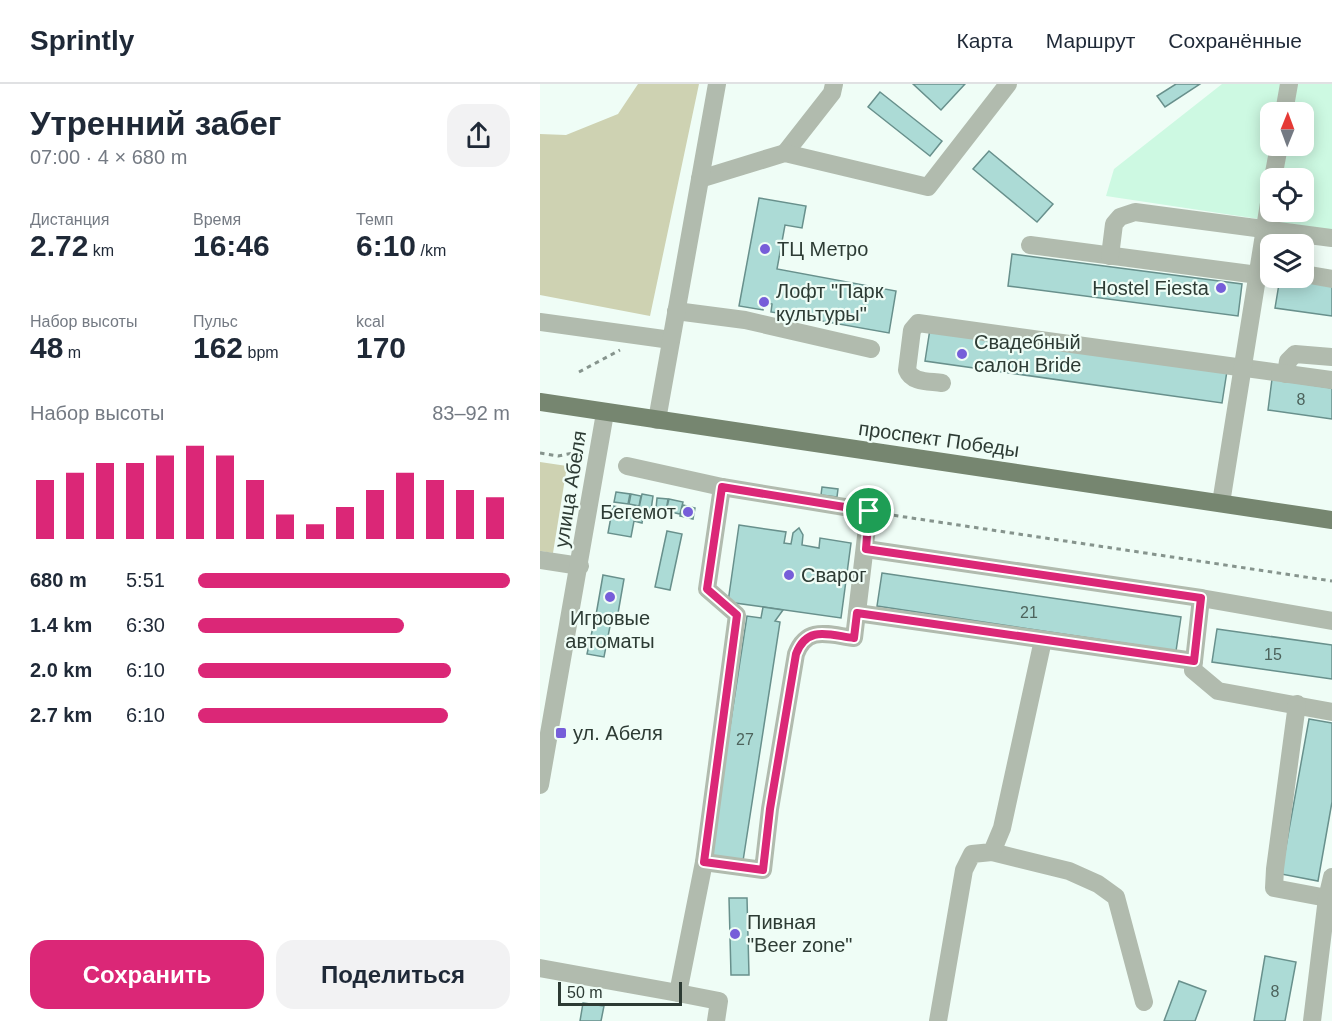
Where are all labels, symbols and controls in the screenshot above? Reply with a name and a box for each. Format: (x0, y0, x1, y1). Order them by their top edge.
text: Sprintly (30, 25, 134, 56)
text: Карта (957, 29, 1013, 52)
text: Маршрут (1046, 29, 1135, 52)
text: Сохранённые (1168, 29, 1302, 52)
north arrow (1260, 102, 1314, 156)
map controls (1260, 102, 1314, 288)
button: share (447, 104, 510, 167)
text: Утренний забег (30, 105, 282, 142)
text: 07:00 · 4 × 680 m (30, 146, 187, 168)
button: locate (1260, 168, 1314, 222)
text: Дистанция (30, 211, 109, 228)
text: Время (193, 211, 241, 228)
text: Темп (356, 211, 393, 228)
text: 2.72 (30, 229, 88, 262)
text: 16:46 (193, 229, 270, 262)
text: 6:10 (356, 229, 416, 262)
button: layers (1260, 234, 1314, 288)
place label: ТЦ Метро (777, 238, 868, 260)
text: km (88, 242, 114, 259)
text: /km (416, 242, 446, 259)
marker: ТЦ Метро (758, 242, 772, 256)
place label: Hostel Fiesta (1092, 277, 1210, 299)
place label: Лофт "Парк культуры" (776, 280, 884, 325)
marker: Hostel Fiesta (1214, 281, 1228, 295)
marker: Лофт "Парк культуры" (757, 295, 771, 309)
text: Набор высоты (30, 313, 137, 330)
text: Пульс (193, 313, 238, 330)
text: kcal (356, 313, 384, 330)
text: 48 (30, 331, 63, 364)
text: 162 (193, 331, 243, 364)
text: 170 (356, 331, 406, 364)
place label: Свадебный салон Bride (974, 331, 1081, 376)
text: m (63, 344, 81, 361)
text: bpm (243, 344, 279, 361)
marker: Свадебный салон Bride (955, 347, 969, 361)
house number: 8 (1297, 391, 1306, 408)
text: Набор высоты (30, 402, 164, 424)
text: 83–92 m (432, 402, 510, 424)
street label: проспект Победы (857, 417, 1021, 461)
street label: улица Абеля (550, 429, 590, 549)
pin (843, 485, 894, 536)
icon: arrive (852, 494, 885, 527)
place label: Бегемот (600, 501, 676, 523)
marker: Бегемот (681, 505, 695, 519)
place label: Сварог (801, 564, 867, 586)
marker: Сварог (782, 568, 796, 582)
text: 680 m (30, 569, 87, 591)
text: 5:51 (126, 569, 165, 591)
marker: Игровые автоматы (603, 590, 617, 604)
house number: 21 (1020, 604, 1038, 621)
place label: Игровые автоматы (565, 607, 655, 652)
text: 1.4 km (30, 614, 92, 636)
text: 6:30 (126, 614, 165, 636)
house number: 15 (1264, 646, 1282, 663)
text: 2.0 km (30, 659, 92, 681)
text: 6:10 (126, 659, 165, 681)
text: 2.7 km (30, 704, 92, 726)
text: 6:10 (126, 704, 165, 726)
place label: ул. Абеля (573, 722, 663, 744)
marker: ул. Абеля (554, 726, 568, 740)
house number: 27 (736, 731, 754, 748)
place label: Пивная "Beer zone" (747, 911, 852, 956)
marker: Пивная "Beer zone" (728, 927, 742, 941)
button: Сохранить (30, 940, 264, 1009)
button: Поделиться (276, 940, 510, 1009)
scale bar (558, 979, 682, 1006)
house number: 8 (1271, 983, 1280, 1000)
text: 50 m (567, 984, 603, 1001)

